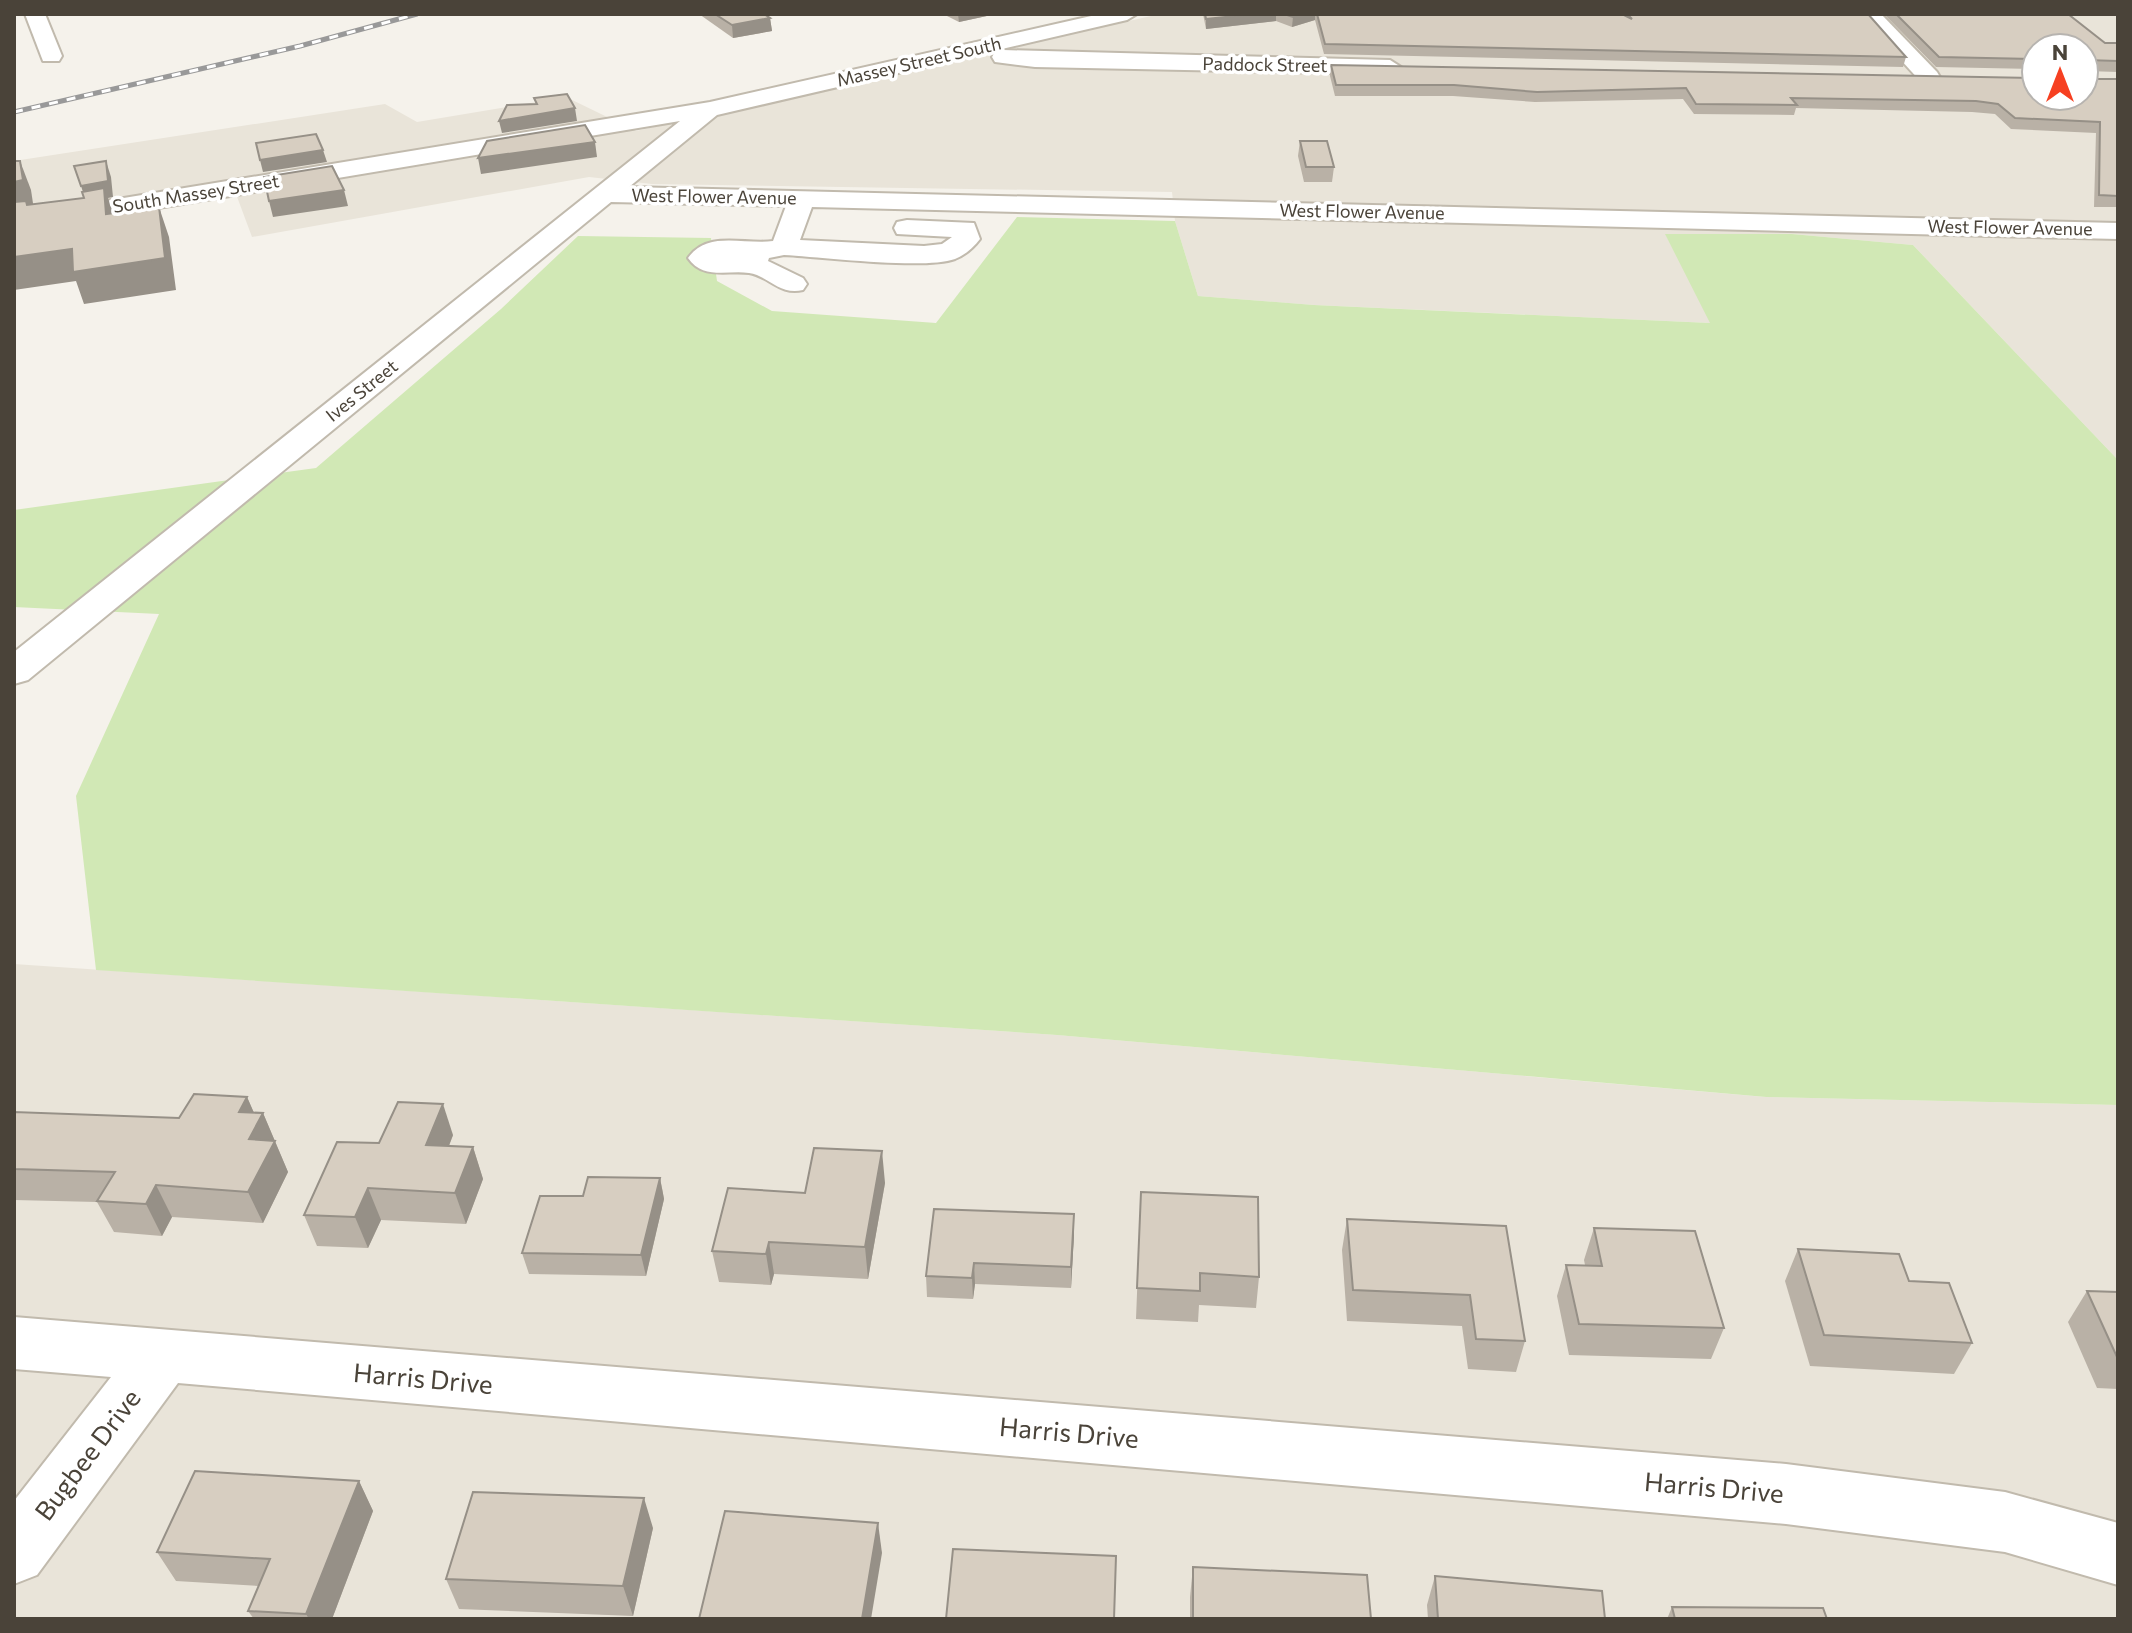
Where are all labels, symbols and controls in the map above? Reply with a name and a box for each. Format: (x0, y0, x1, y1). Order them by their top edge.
street label: Massey Street South (834, 31, 1003, 91)
north arrow (2020, 32, 2100, 112)
text: N (2052, 38, 2068, 65)
street label: Paddock Street (1202, 52, 1328, 76)
street label: South Massey Street (111, 169, 281, 217)
street label: West Flower Avenue (631, 184, 797, 208)
street label: West Flower Avenue (1279, 199, 1445, 223)
street label: West Flower Avenue (1927, 215, 2093, 239)
street label: Ives Street (321, 355, 402, 426)
street label: Harris Drive (352, 1356, 494, 1399)
street label: Bugbee Drive (27, 1382, 146, 1526)
street label: Harris Drive (998, 1410, 1140, 1453)
street label: Harris Drive (1643, 1465, 1785, 1508)

